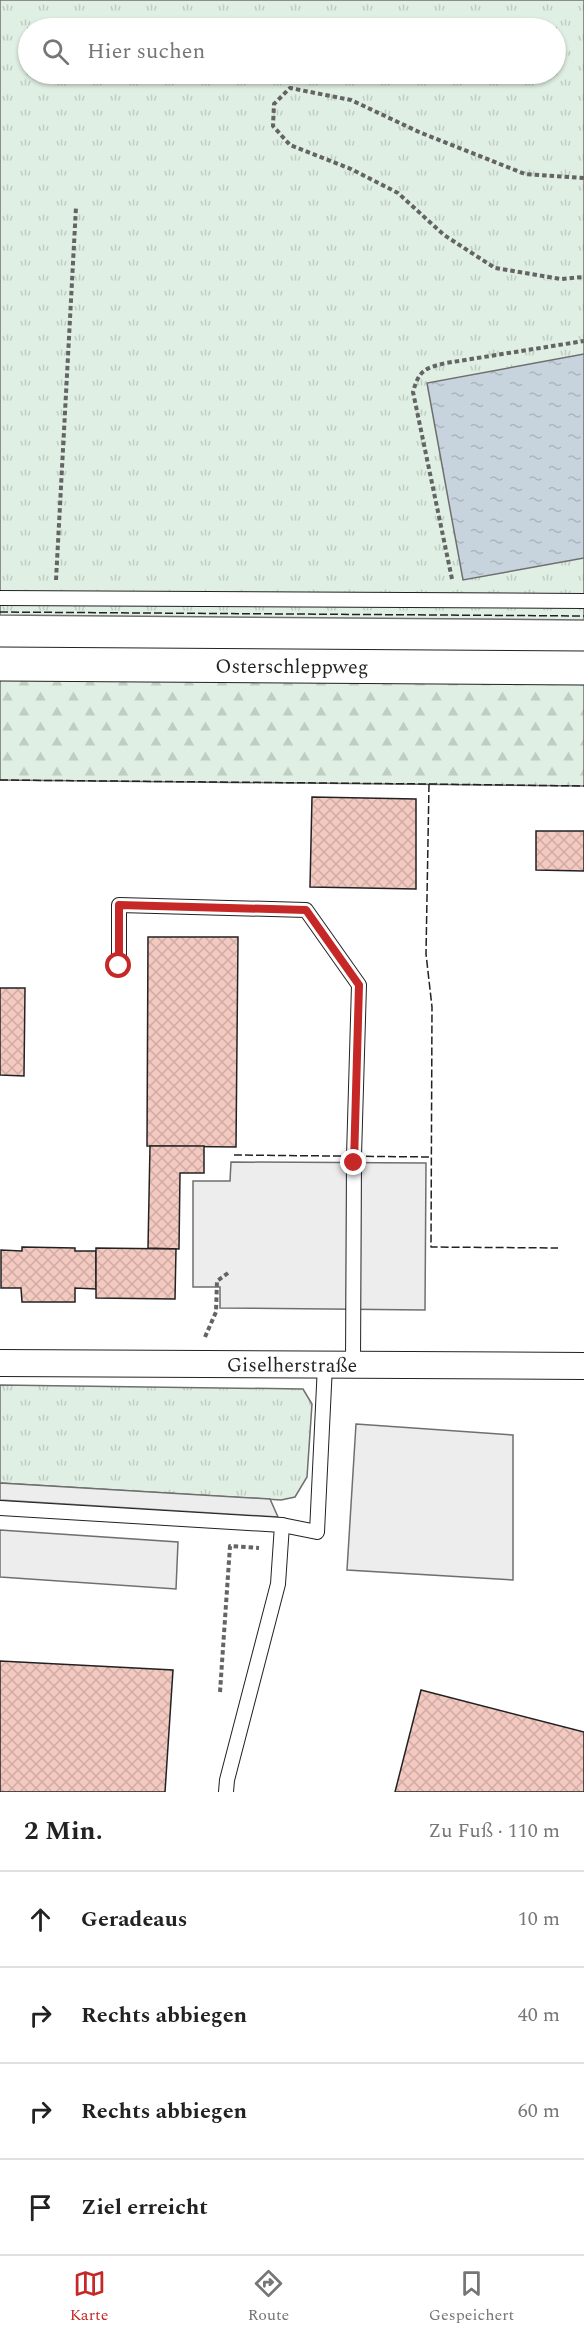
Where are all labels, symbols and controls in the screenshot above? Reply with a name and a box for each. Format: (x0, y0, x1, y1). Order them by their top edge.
search box (18, 18, 566, 84)
icon: search (39, 35, 72, 68)
text: Hier suchen (87, 35, 205, 68)
street label: Osterschleppweg (215, 651, 369, 683)
route start (105, 952, 131, 978)
route end (340, 1149, 366, 1175)
street label: Giselherstraße (227, 1350, 357, 1381)
text: 2 Min. (24, 1811, 103, 1851)
text: Zu Fuß · 110 m (428, 1816, 560, 1846)
icon: ahead (24, 1903, 57, 1936)
text: Geradeaus (81, 1903, 187, 1936)
text: 10 m (518, 1904, 560, 1934)
icon: right (24, 1999, 57, 2032)
text: Rechts abbiegen (81, 1999, 247, 2032)
text: 40 m (518, 2000, 560, 2030)
icon: right (24, 2095, 57, 2128)
text: Rechts abbiegen (81, 2095, 247, 2128)
text: 60 m (518, 2096, 560, 2126)
icon: arrive (24, 2191, 57, 2224)
text: Ziel erreicht (81, 2191, 208, 2224)
tab: Karte (70, 2267, 108, 2327)
tab: Route (248, 2267, 289, 2327)
tab: Gespeichert (429, 2267, 514, 2327)

